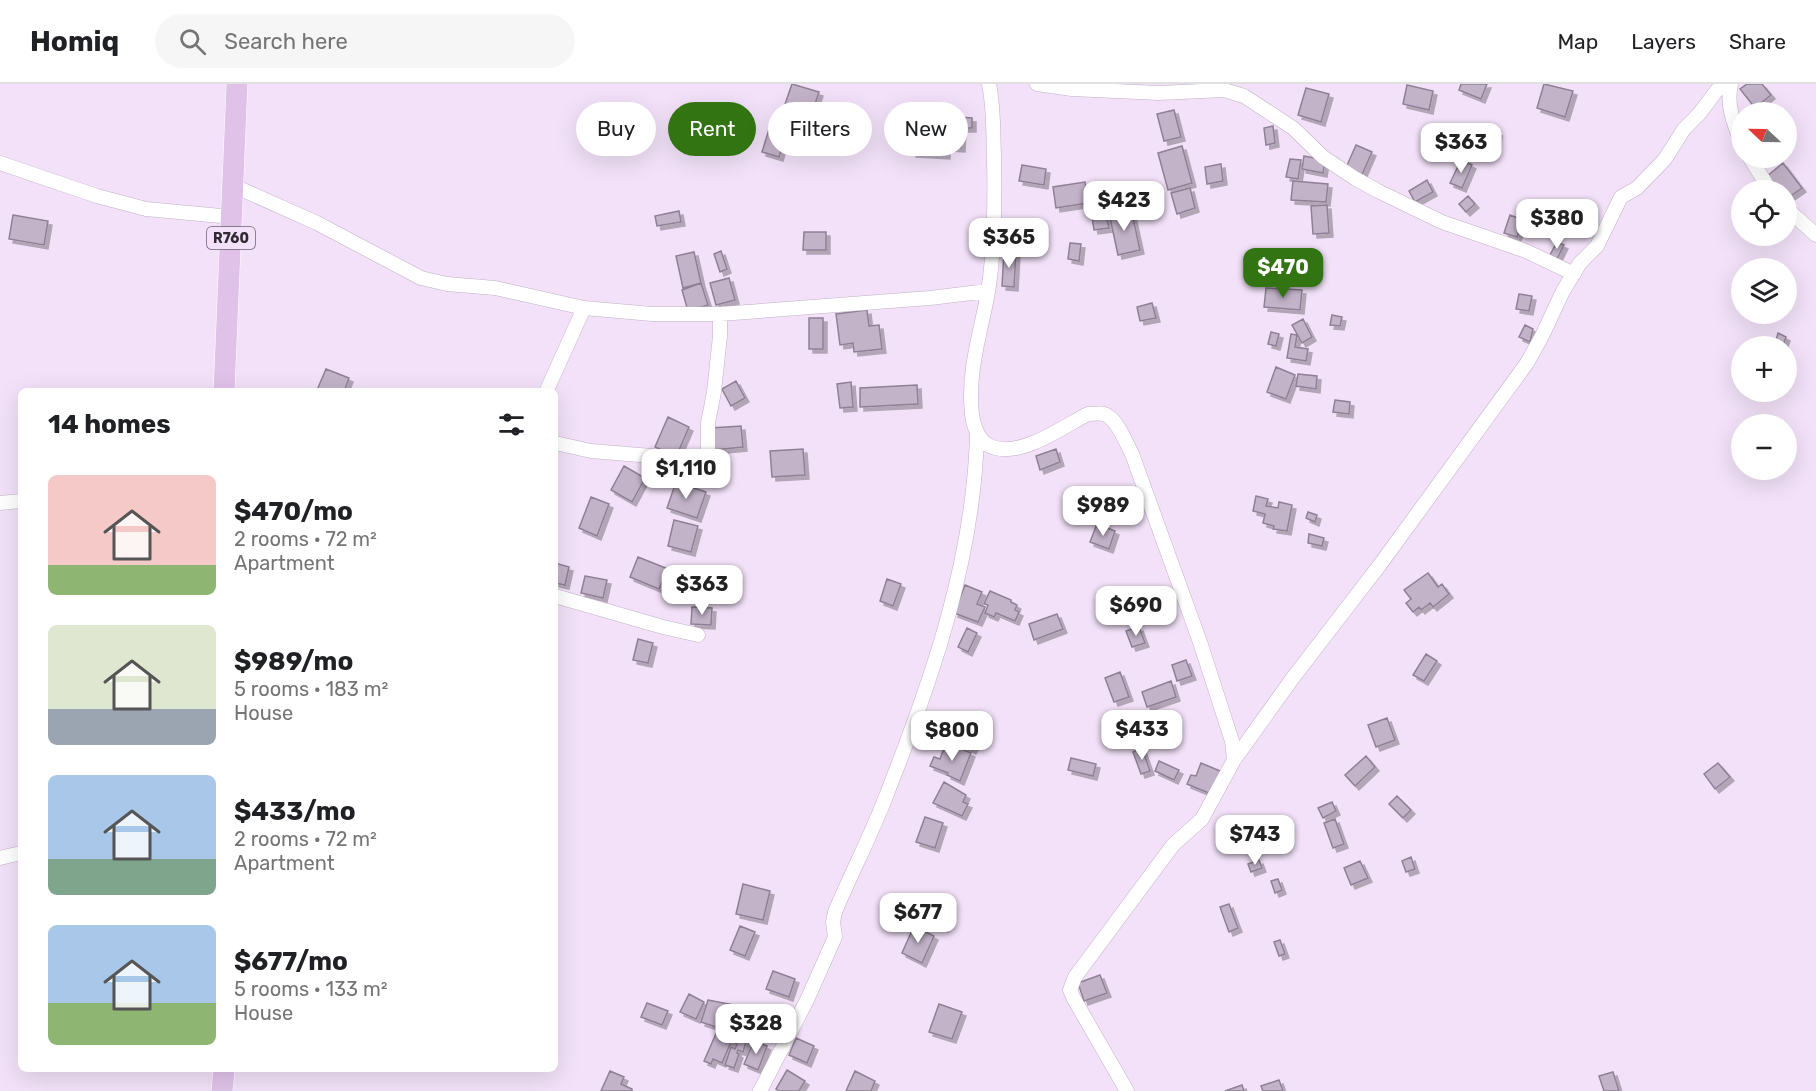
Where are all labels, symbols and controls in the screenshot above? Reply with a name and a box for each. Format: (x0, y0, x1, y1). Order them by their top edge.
search box (155, 14, 575, 68)
text: Homiq (30, 25, 119, 58)
icon: search (176, 25, 209, 58)
text: Search here (224, 28, 348, 55)
text: Map (1557, 29, 1598, 54)
text: Layers (1631, 29, 1696, 54)
text: Share (1729, 29, 1786, 54)
chip: Buy (576, 102, 656, 156)
chip: Rent (668, 102, 756, 156)
chip: Filters (768, 102, 872, 156)
chip: New (884, 102, 968, 156)
north arrow (1731, 102, 1797, 168)
map controls (1731, 102, 1797, 480)
pin: $363 (1425, 123, 1497, 174)
text: $363 (1435, 130, 1487, 154)
button: locate (1731, 180, 1797, 246)
pin: $423 (1088, 181, 1160, 232)
text: $423 (1097, 188, 1151, 212)
pin: $380 (1521, 199, 1593, 250)
text: $380 (1530, 206, 1584, 230)
pin: $365 (973, 218, 1045, 269)
text: $365 (983, 225, 1035, 249)
road number: R760 (207, 227, 255, 249)
pin: $470 (1247, 248, 1319, 299)
text: $470 (1257, 255, 1309, 279)
button: layers (1731, 258, 1797, 324)
button: + (1731, 336, 1797, 402)
icon: filters (495, 408, 528, 441)
text: 14 homes (48, 409, 171, 440)
button: − (1731, 414, 1797, 480)
pin: $1,110 (637, 449, 735, 500)
text: $1,110 (655, 456, 717, 480)
pin: $989 (1067, 486, 1139, 537)
text: $989 (1077, 493, 1129, 517)
text: $470/mo (234, 496, 353, 527)
icon: home (96, 499, 168, 571)
text: 2 rooms · 72 m² (234, 527, 377, 551)
text: Apartment (234, 551, 335, 575)
pin: $363 (666, 565, 738, 616)
text: $363 (676, 572, 728, 596)
pin: $690 (1100, 586, 1172, 637)
text: $690 (1110, 593, 1162, 617)
text: $989/mo (234, 646, 353, 677)
icon: home (96, 649, 168, 721)
text: 5 rooms · 183 m² (234, 677, 388, 701)
text: House (234, 701, 293, 725)
pin: $433 (1106, 710, 1178, 761)
pin: $800 (916, 711, 988, 762)
text: $433 (1115, 717, 1169, 741)
text: $800 (925, 718, 979, 742)
text: $433/mo (234, 796, 356, 827)
icon: home (96, 799, 168, 871)
pin: $743 (1219, 815, 1291, 866)
text: $743 (1229, 822, 1281, 846)
text: 2 rooms · 72 m² (234, 827, 377, 851)
text: Apartment (234, 851, 335, 875)
pin: $677 (882, 893, 954, 944)
text: $677 (894, 900, 942, 924)
text: $677/mo (234, 946, 348, 977)
icon: home (96, 949, 168, 1021)
text: 5 rooms · 133 m² (234, 977, 388, 1001)
text: House (234, 1001, 293, 1025)
pin: $328 (720, 1004, 792, 1055)
text: $328 (729, 1011, 783, 1035)

